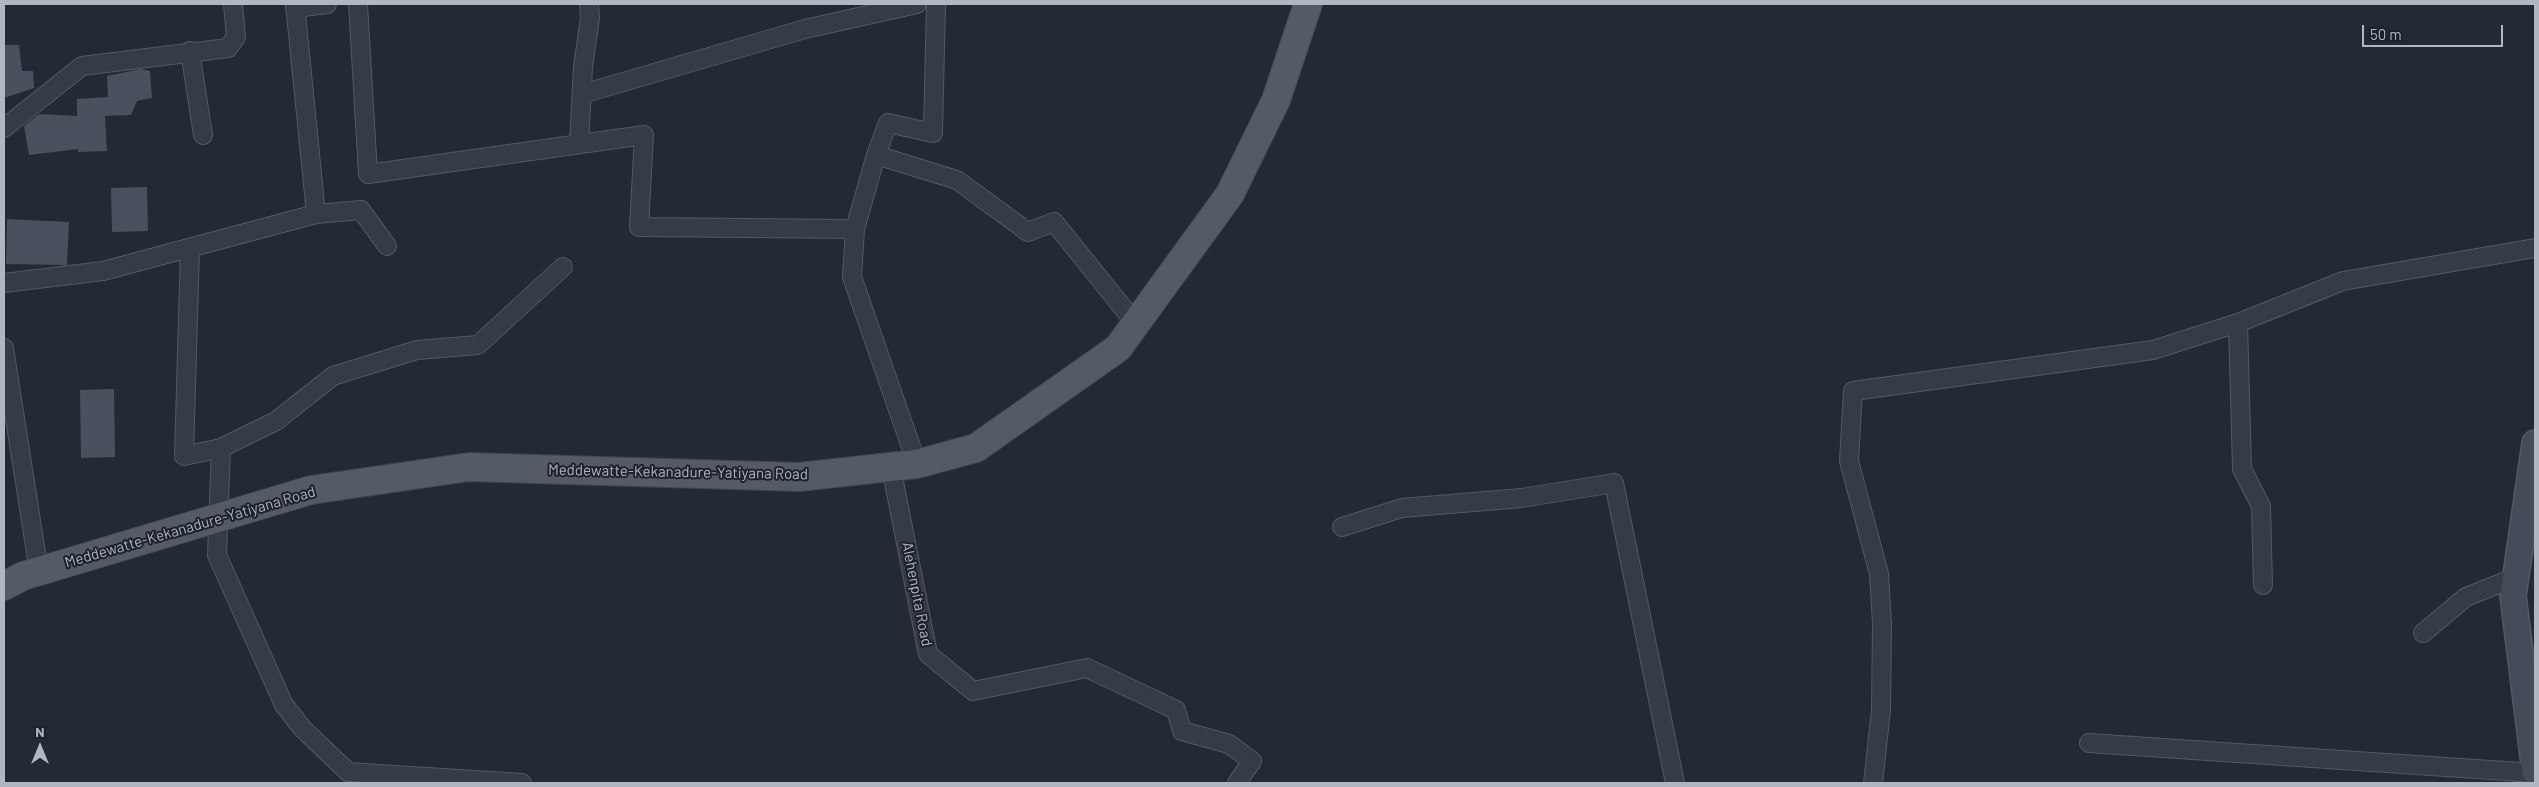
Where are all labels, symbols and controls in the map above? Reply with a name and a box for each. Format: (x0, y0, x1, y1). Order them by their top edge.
scale bar (2364, 15, 2505, 47)
text: 50 m (2370, 25, 2402, 43)
street label: Meddewatte-Kekanadure-Yatiyana Road (548, 461, 808, 483)
street label: Meddewatte-Kekanadure-Yatiyana Road (63, 483, 317, 571)
street label: Alehenpita Road (898, 540, 936, 648)
north arrow (15, 722, 65, 772)
text: N (35, 723, 45, 740)

